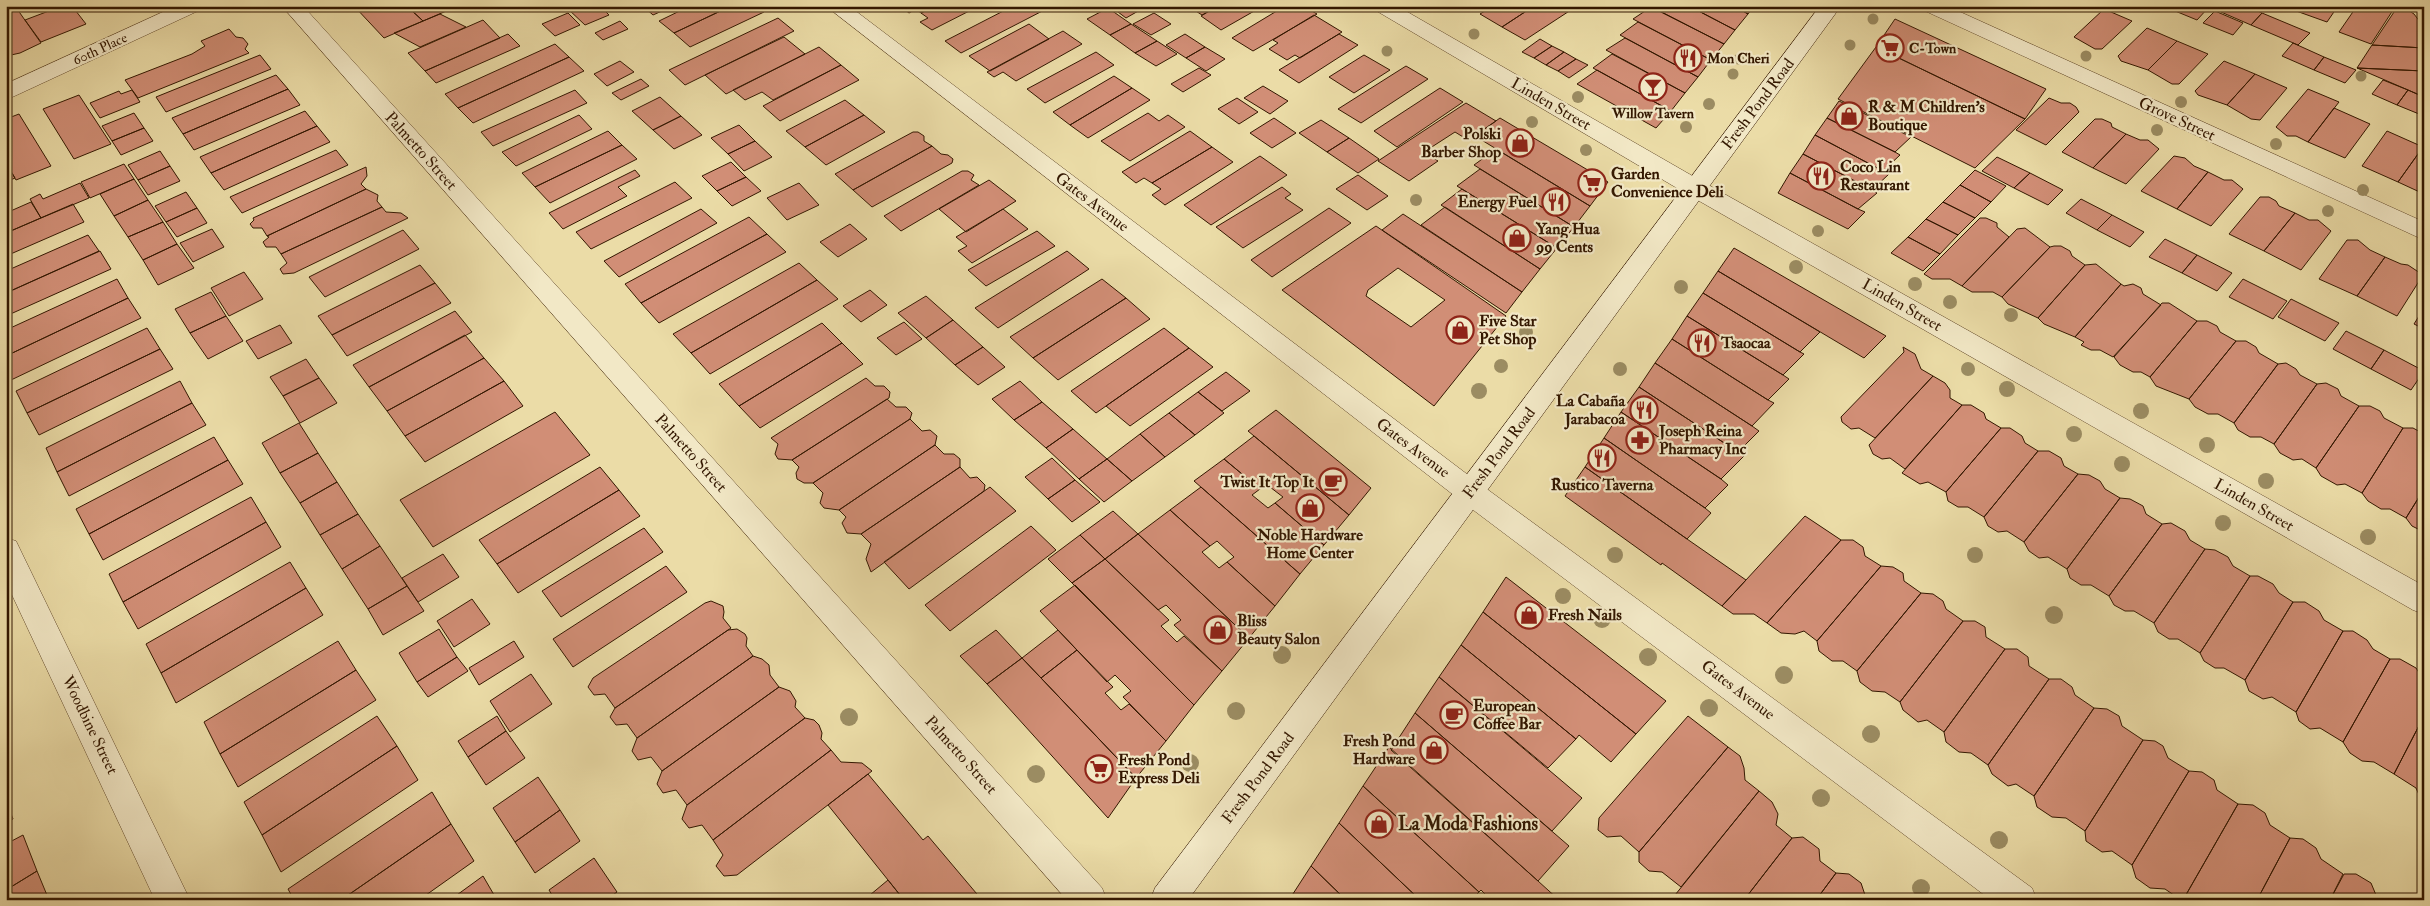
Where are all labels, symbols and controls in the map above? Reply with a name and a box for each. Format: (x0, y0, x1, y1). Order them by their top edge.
street label: 60th Place (70, 29, 130, 69)
supermarket icon: C-Town (1875, 33, 1905, 63)
place label: C-Town (1909, 40, 1957, 57)
restaurant icon: Mon Cheri (1673, 43, 1703, 73)
place label: Mon Cheri (1706, 50, 1770, 67)
street label: Fresh Pond Road (1717, 54, 1799, 154)
bar icon: Willow Tavern (1638, 72, 1668, 102)
street label: Linden Street (1508, 73, 1594, 135)
street label: Grove Street (2135, 93, 2219, 145)
place label: R & M Children's Boutique (1868, 97, 1985, 136)
shop icon: R & M Children's Boutique (1834, 101, 1864, 131)
place label: Willow Tavern (1611, 105, 1695, 122)
street label: Palmetto Street (381, 108, 461, 194)
place label: Polski Barber Shop (1421, 124, 1502, 163)
shop icon: Polski Barber Shop (1505, 128, 1535, 158)
place label: Coco Lin Restaurant (1840, 157, 1910, 195)
restaurant icon: Coco Lin Restaurant (1806, 161, 1836, 191)
place label: Garden Convenience Deli (1611, 164, 1725, 202)
street label: Gates Avenue (1051, 168, 1133, 236)
supermarket icon: Garden Convenience Deli (1577, 168, 1607, 198)
restaurant icon: Energy Fuel (1541, 187, 1571, 217)
place label: Energy Fuel (1457, 192, 1538, 213)
place label: Yang Hua 99 Cents (1534, 219, 1600, 257)
shop icon: Yang Hua 99 Cents (1502, 223, 1532, 253)
street label: Linden Street (1859, 274, 1945, 336)
place label: Five Star Pet Shop (1479, 311, 1538, 350)
shop icon: Five Star Pet Shop (1445, 315, 1475, 345)
restaurant icon: Tsaocaa (1687, 328, 1717, 358)
place label: Tsaocaa (1720, 333, 1771, 353)
place label: La Cabaña Jarabacoa (1556, 391, 1625, 430)
restaurant icon: La Cabaña Jarabacoa (1629, 395, 1659, 425)
street label: Fresh Pond Road (1458, 403, 1540, 503)
street label: Palmetto Street (651, 410, 731, 496)
street label: Gates Avenue (1372, 414, 1454, 482)
place label: Joseph Reina Pharmacy Inc (1658, 421, 1747, 460)
pharmacy icon: Joseph Reina Pharmacy Inc (1625, 425, 1655, 455)
restaurant icon: Rustico Taverna (1587, 443, 1617, 473)
cafe icon: Twist It Top It (1318, 467, 1348, 497)
place label: Twist It Top It (1220, 472, 1315, 493)
street label: Linden Street (2211, 474, 2297, 536)
place label: Rustico Taverna (1551, 475, 1654, 495)
shop icon: Noble Hardware Home Center (1295, 493, 1325, 523)
place label: Noble Hardware Home Center (1256, 525, 1363, 563)
shop icon: Fresh Nails (1514, 600, 1544, 630)
place label: Fresh Nails (1548, 605, 1622, 625)
place label: Bliss Beauty Salon (1237, 611, 1321, 650)
shop icon: Bliss Beauty Salon (1203, 615, 1233, 645)
street label: Gates Avenue (1697, 656, 1779, 724)
street label: Woodbine Street (57, 672, 122, 777)
place label: European Coffee Bar (1473, 696, 1542, 734)
cafe icon: European Coffee Bar (1439, 700, 1469, 730)
street label: Palmetto Street (921, 712, 1001, 798)
street label: Fresh Pond Road (1217, 728, 1299, 828)
place label: Fresh Pond Hardware (1343, 731, 1415, 769)
shop icon: Fresh Pond Hardware (1419, 735, 1449, 765)
place label: Fresh Pond Express Deli (1118, 750, 1200, 789)
supermarket icon: Fresh Pond Express Deli (1084, 754, 1114, 784)
shop icon: La Moda Fashions (1364, 809, 1394, 839)
place label: La Moda Fashions (1398, 812, 1538, 836)

